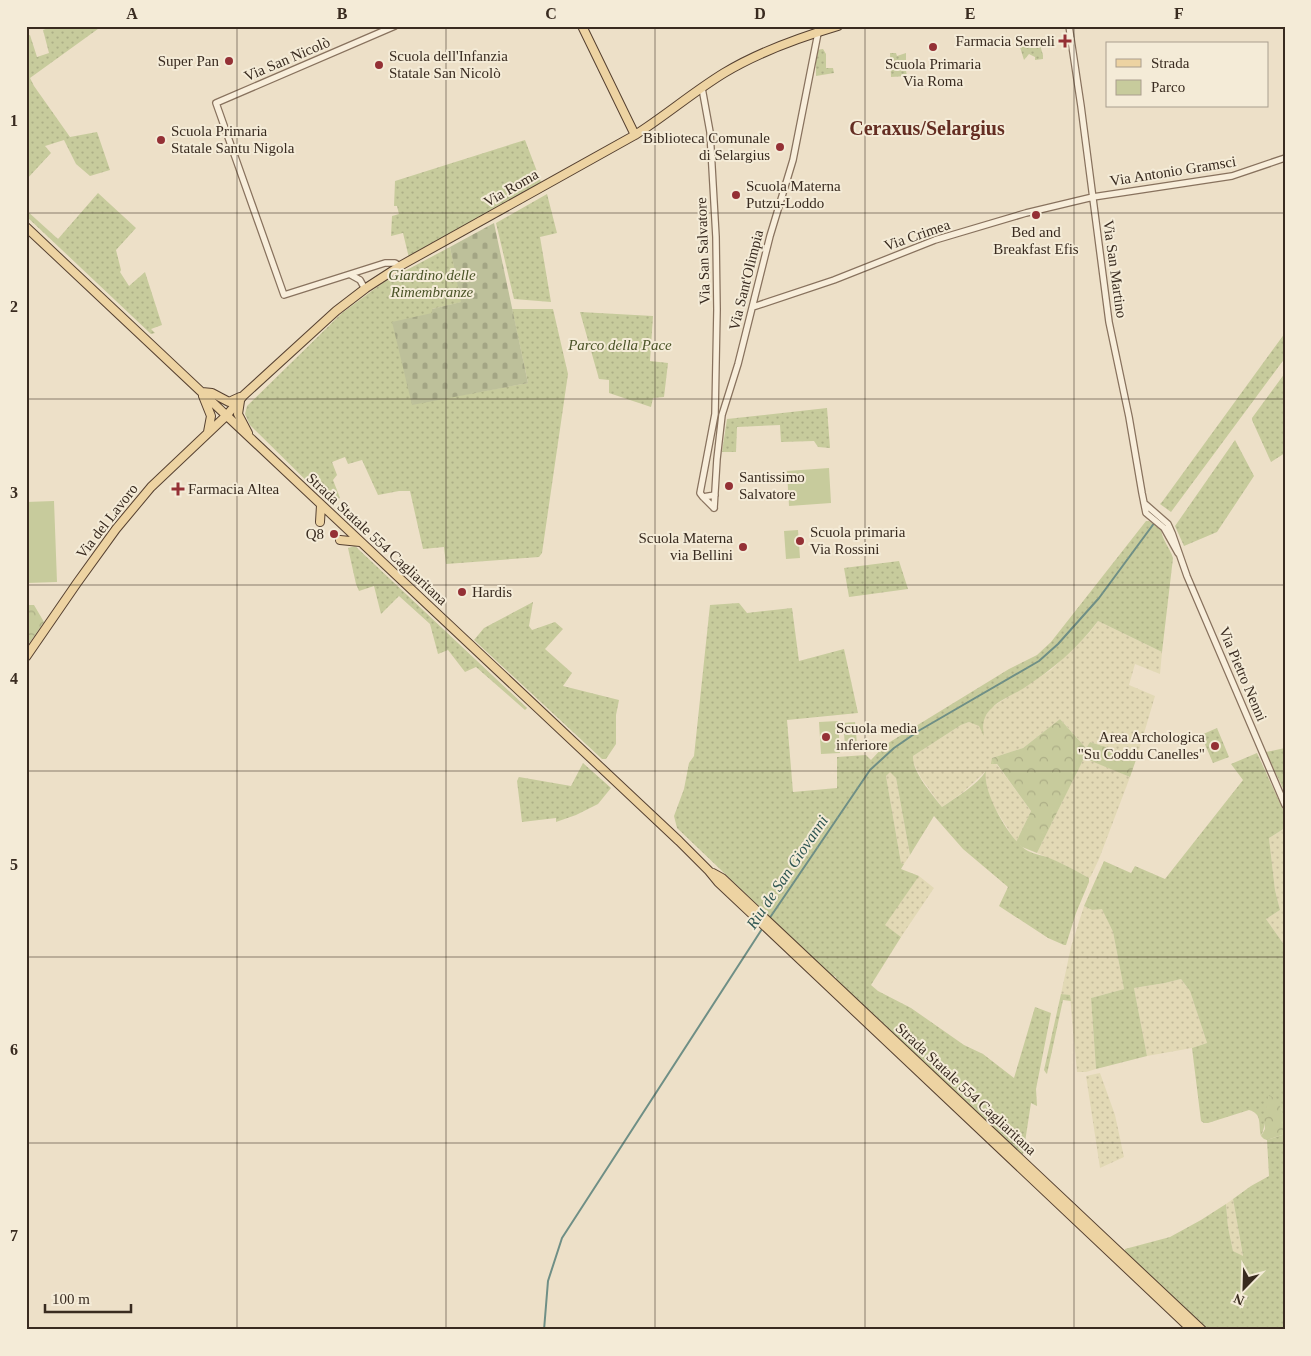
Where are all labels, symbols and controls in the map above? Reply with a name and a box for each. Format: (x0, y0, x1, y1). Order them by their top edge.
text: A (126, 5, 138, 22)
text: B (337, 5, 348, 22)
text: C (545, 5, 557, 22)
text: D (754, 5, 766, 22)
text: E (965, 5, 975, 22)
text: F (1174, 5, 1184, 22)
place label: Farmacia Serreli (955, 33, 1055, 49)
street label: Via San Nicolò (242, 34, 332, 84)
marker: Farmacia Serreli (1059, 35, 1071, 47)
marker: Scuola Primaria Via Roma (927, 41, 939, 53)
legend (1106, 42, 1268, 108)
place label: Scuola dell'Infanzia Statale San Nicolò (389, 48, 508, 81)
place label: Super Pan (158, 53, 219, 69)
marker: Super Pan (223, 55, 235, 67)
text: Strada (1151, 55, 1190, 71)
place label: Scuola Primaria Via Roma (885, 56, 981, 89)
marker: Scuola dell'Infanzia Statale San Nicolò (373, 59, 385, 71)
text: Parco (1151, 79, 1185, 95)
text: 1 (10, 112, 18, 129)
district label: Ceraxus/Selargius (849, 117, 1005, 140)
place label: Scuola Primaria Statale Santu Nigola (171, 123, 295, 156)
place label: Biblioteca Comunale di Selargius (643, 130, 770, 163)
marker: Scuola Primaria Statale Santu Nigola (155, 134, 167, 146)
marker: Biblioteca Comunale di Selargius (774, 141, 786, 153)
street label: Via Antonio Gramsci (1109, 153, 1237, 189)
street label: Via Roma (481, 166, 541, 210)
place label: Scuola Materna Putzu-Loddo (746, 178, 841, 211)
marker: Scuola Materna Putzu-Loddo (730, 189, 742, 201)
street label: Via San Salvatore (693, 197, 713, 305)
marker: Bed and Breakfast Efis (1030, 209, 1042, 221)
street label: Via Crimea (882, 216, 952, 254)
street label: Via San Martino (1100, 219, 1130, 319)
place label: Bed and Breakfast Efis (993, 224, 1079, 257)
street label: Via Sant'Olimpia (726, 228, 766, 332)
park label: Giardino delle Rimembranze (388, 267, 476, 300)
text: 2 (10, 298, 18, 315)
park label: Parco della Pace (567, 337, 672, 353)
place label: Santissimo Salvatore (739, 469, 805, 502)
street label: Strada Statale 554 Cagliaritana (303, 470, 451, 609)
marker: Santissimo Salvatore (723, 480, 735, 492)
street label: Via del Lavoro (73, 481, 141, 561)
place label: Farmacia Altea (188, 481, 280, 497)
marker: Farmacia Altea (172, 483, 184, 495)
text: 3 (10, 484, 18, 501)
place label: Scuola primaria Via Rossini (810, 524, 906, 557)
place label: Q8 (306, 526, 324, 542)
marker: Q8 (328, 528, 340, 540)
place label: Scuola Materna via Bellini (638, 530, 733, 563)
marker: Scuola primaria Via Rossini (794, 535, 806, 547)
marker: Scuola Materna via Bellini (737, 541, 749, 553)
place label: Hardis (472, 584, 512, 600)
marker: Hardis (456, 586, 468, 598)
street label: Via Pietro Nenni (1216, 625, 1270, 723)
text: 4 (10, 670, 18, 687)
place label: Scuola media inferiore (836, 720, 918, 753)
place label: Area Archologica "Su Coddu Canelles" (1078, 729, 1205, 762)
marker: Scuola media inferiore (820, 731, 832, 743)
marker: Area Archologica "Su Coddu Canelles" (1209, 740, 1221, 752)
water label: Riu de San Giovanni (742, 812, 831, 933)
text: 5 (10, 856, 18, 873)
street label: Strada Statale 554 Cagliaritana (892, 1020, 1040, 1159)
text: 6 (10, 1041, 18, 1058)
text: 7 (10, 1227, 18, 1244)
north arrow (1218, 1264, 1268, 1314)
scale bar (45, 1281, 131, 1313)
text: 100 m (52, 1291, 90, 1307)
text: N (1232, 1291, 1247, 1308)

